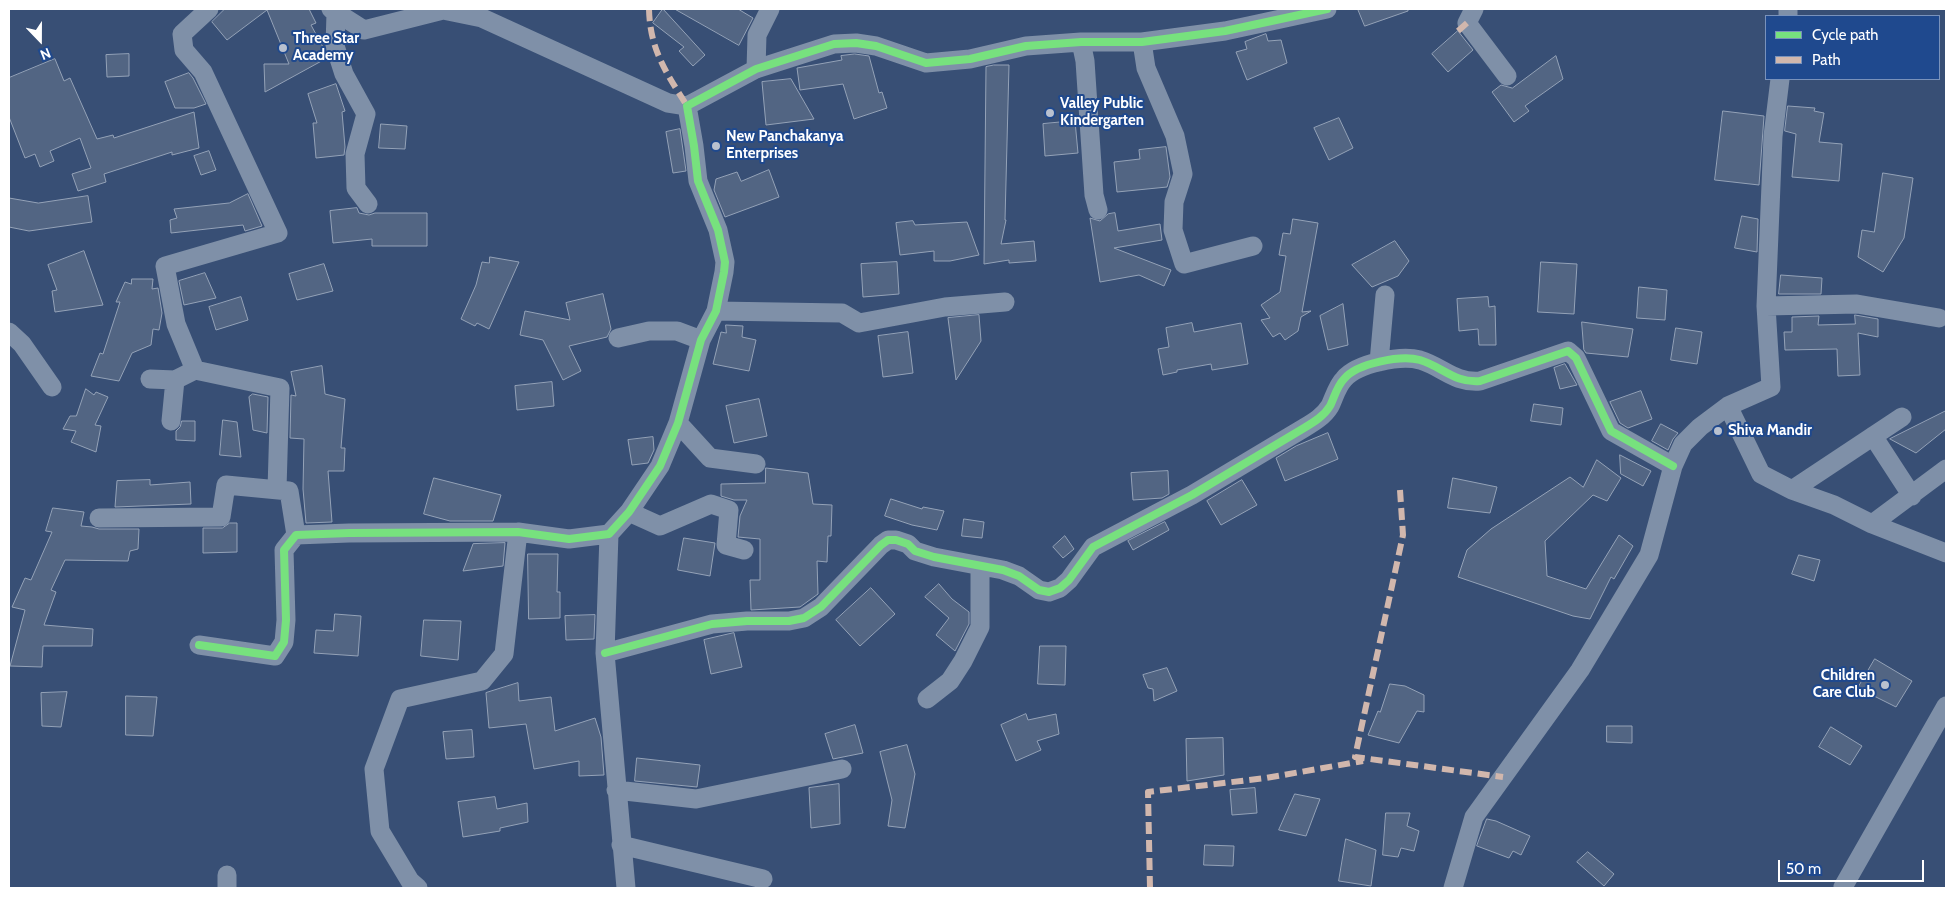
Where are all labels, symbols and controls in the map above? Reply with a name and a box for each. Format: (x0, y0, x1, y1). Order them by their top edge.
north arrow (15, 15, 65, 65)
legend (1765, 15, 1940, 80)
text: Cycle path (1812, 26, 1878, 44)
place label: Three Star Academy (293, 30, 359, 65)
marker: Three Star Academy (277, 42, 289, 54)
text: N (38, 44, 54, 64)
text: Path (1812, 51, 1841, 69)
place label: Valley Public Kindergarten (1060, 95, 1144, 130)
marker: Valley Public Kindergarten (1044, 107, 1056, 119)
place label: New Panchakanya Enterprises (726, 128, 844, 163)
marker: New Panchakanya Enterprises (710, 140, 722, 152)
place label: Shiva Mandir (1728, 422, 1812, 440)
marker: Shiva Mandir (1712, 425, 1724, 437)
place label: Children Care Club (1813, 667, 1875, 702)
marker: Children Care Club (1879, 679, 1891, 691)
scale bar (1780, 850, 1926, 882)
text: 50 m (1786, 860, 1821, 878)

